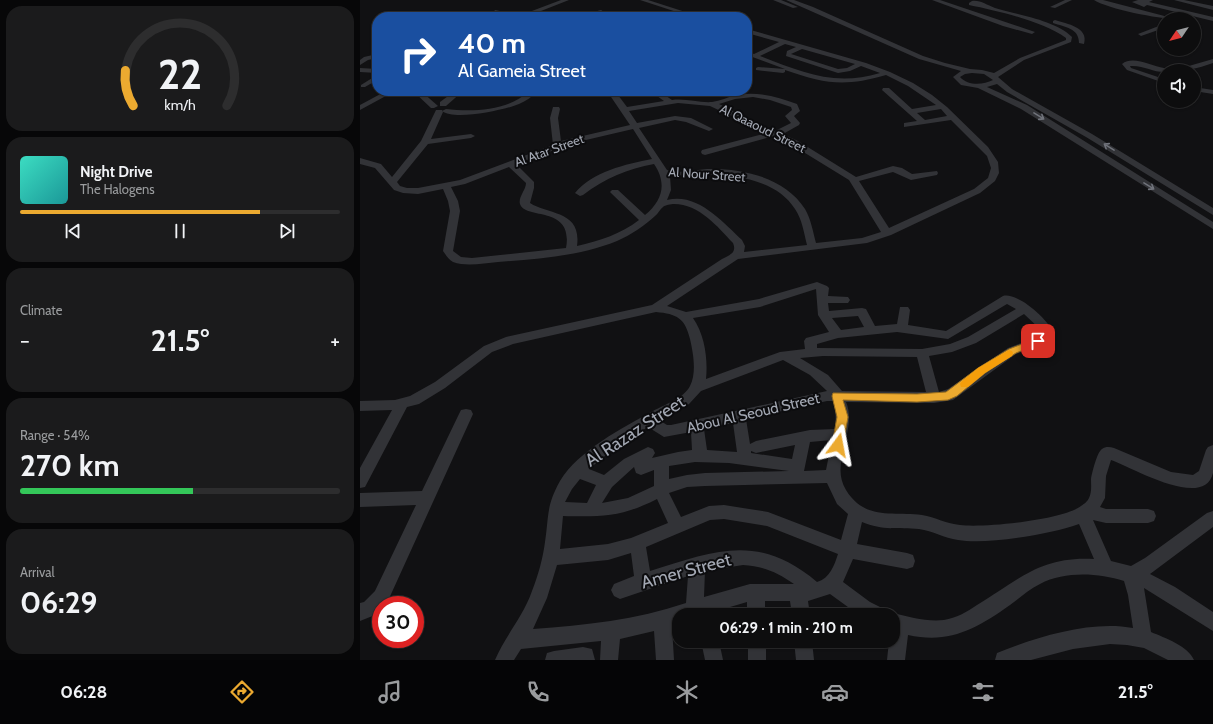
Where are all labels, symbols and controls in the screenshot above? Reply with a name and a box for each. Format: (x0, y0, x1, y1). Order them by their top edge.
north arrow (1157, 12, 1201, 56)
map controls (1157, 12, 1201, 108)
text: 40 m (458, 26, 526, 60)
icon: right (392, 28, 444, 80)
text: 22 (158, 49, 202, 99)
text: Al Gameia Street (458, 60, 586, 82)
button: sound (1157, 64, 1201, 108)
text: km/h (164, 96, 196, 114)
street label: Al Qaaoud Street (717, 100, 809, 156)
one-way arrow (1033, 113, 1045, 121)
street label: Al Atar Street (512, 130, 586, 170)
one-way arrow (1103, 143, 1115, 151)
text: Night Drive (80, 163, 153, 181)
street label: Al Nour Street (668, 163, 747, 185)
text: The Halogens (80, 181, 155, 197)
one-way arrow (1143, 182, 1155, 190)
icon: previous (62, 220, 84, 242)
icon: pause (169, 220, 191, 242)
icon: next (276, 220, 298, 242)
text: Climate (20, 302, 62, 318)
text: 21.5° (151, 322, 209, 359)
pin (1021, 324, 1055, 358)
text: − (20, 327, 30, 354)
text: + (330, 327, 340, 354)
icon: arrive (1027, 330, 1049, 352)
street label: Abou Al Seoud Street (685, 389, 821, 437)
street label: Al Razaz Street (581, 391, 689, 471)
position arrow (817, 424, 859, 466)
text: Range · 54% (20, 427, 90, 443)
text: 270 km (20, 447, 119, 484)
street label: Amer Street (639, 548, 733, 594)
text: Arrival (20, 564, 55, 580)
text: 06:29 (20, 584, 97, 621)
speed limit sign: 30 (372, 596, 424, 648)
text: 06:29 · 1 min · 210 m (719, 619, 853, 637)
icon: directions (228, 678, 256, 706)
icon: music (376, 678, 404, 706)
icon: phone (524, 678, 552, 706)
icon: climate (673, 678, 701, 706)
icon: car (821, 678, 849, 706)
icon: filters (969, 678, 997, 706)
text: 06:28 (60, 681, 107, 703)
text: 21.5° (1118, 681, 1153, 703)

